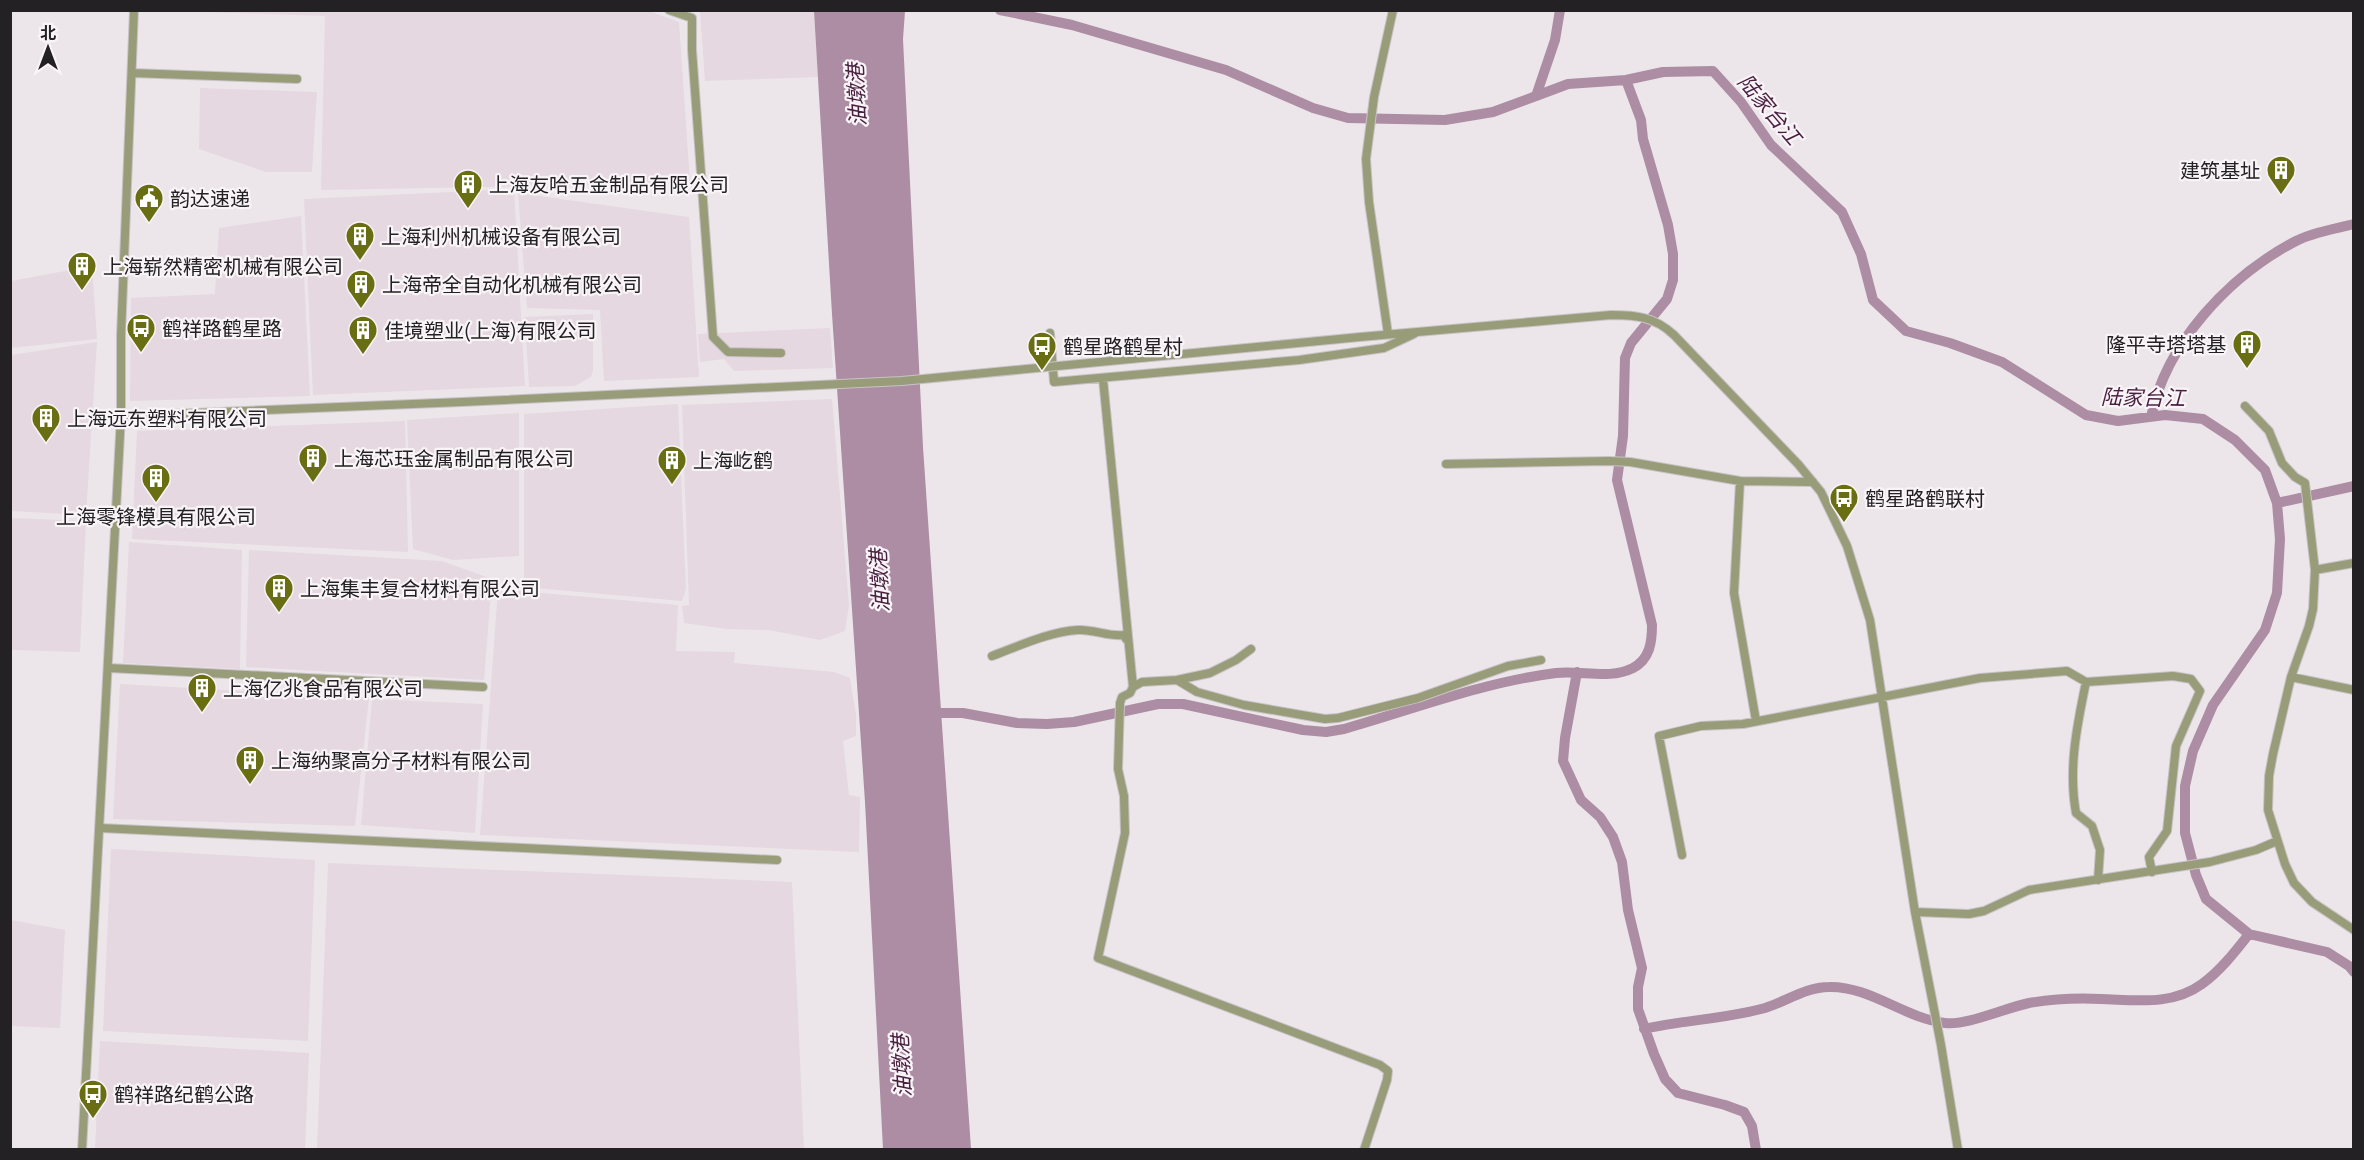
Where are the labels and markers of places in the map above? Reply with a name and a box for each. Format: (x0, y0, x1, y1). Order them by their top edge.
building icon: 建筑基址 (2265, 154, 2297, 196)
place label: 建筑基址 (2180, 159, 2260, 182)
building icon: 上海友哈五金制品有限公司 (452, 168, 484, 210)
place label: 上海友哈五金制品有限公司 (489, 173, 729, 196)
public building icon: 韵达速递 (133, 182, 165, 224)
place label: 韵达速递 (170, 187, 250, 210)
building icon: 上海利州机械设备有限公司 (344, 220, 376, 262)
place label: 上海利州机械设备有限公司 (381, 225, 621, 248)
building icon: 上海崭然精密机械有限公司 (66, 250, 98, 292)
place label: 上海崭然精密机械有限公司 (103, 255, 343, 278)
building icon: 上海帝全自动化机械有限公司 (345, 268, 377, 310)
place label: 上海帝全自动化机械有限公司 (382, 273, 642, 296)
bus stop icon: 鹤祥路鹤星路 (125, 312, 157, 354)
building icon: 佳境塑业(上海)有限公司 (347, 314, 379, 356)
place label: 鹤祥路鹤星路 (162, 317, 282, 340)
place label: 佳境塑业(上海)有限公司 (384, 319, 597, 342)
building icon: 隆平寺塔塔基 (2231, 328, 2263, 370)
bus stop icon: 鹤星路鹤星村 (1026, 330, 1058, 372)
place label: 隆平寺塔塔基 (2106, 333, 2226, 356)
place label: 鹤星路鹤星村 (1063, 335, 1183, 358)
building icon: 上海远东塑料有限公司 (30, 402, 62, 444)
place label: 上海远东塑料有限公司 (67, 407, 267, 430)
building icon: 上海芯珏金属制品有限公司 (297, 442, 329, 484)
building icon: 上海屹鹤 (656, 444, 688, 486)
place label: 上海芯珏金属制品有限公司 (334, 447, 574, 470)
place label: 上海屹鹤 (693, 449, 773, 472)
building icon: 上海零锋模具有限公司 (140, 462, 172, 504)
bus stop icon: 鹤星路鹤联村 (1828, 482, 1860, 524)
place label: 鹤星路鹤联村 (1865, 487, 1985, 510)
place label: 上海零锋模具有限公司 (56, 505, 256, 528)
building icon: 上海集丰复合材料有限公司 (263, 572, 295, 614)
place label: 上海集丰复合材料有限公司 (300, 577, 540, 600)
building icon: 上海亿兆食品有限公司 (186, 672, 218, 714)
place label: 上海亿兆食品有限公司 (223, 677, 423, 700)
building icon: 上海纳聚高分子材料有限公司 (234, 744, 266, 786)
place label: 上海纳聚高分子材料有限公司 (271, 749, 531, 772)
bus stop icon: 鹤祥路纪鹤公路 (77, 1078, 109, 1120)
place label: 鹤祥路纪鹤公路 (114, 1083, 254, 1106)

